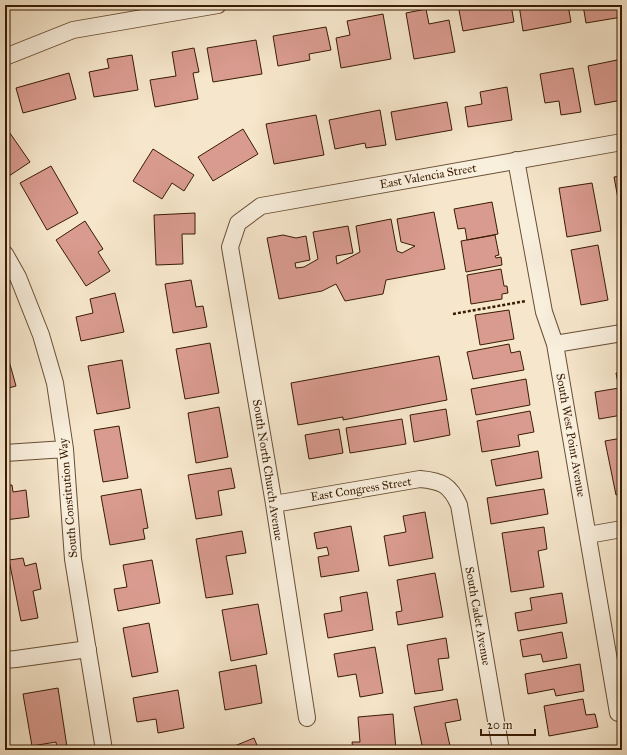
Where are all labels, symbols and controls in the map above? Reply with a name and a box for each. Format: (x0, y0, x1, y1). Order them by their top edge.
street label: East Valencia Street (379, 160, 478, 191)
street label: South West Point Avenue (553, 372, 589, 498)
street label: South North Church Avenue (250, 398, 286, 542)
street label: South Constitution Way (56, 437, 80, 559)
street label: East Congress Street (310, 474, 413, 505)
street label: South Cadet Avenue (462, 566, 494, 666)
scale bar (481, 711, 535, 737)
text: 20 m (487, 718, 513, 732)

